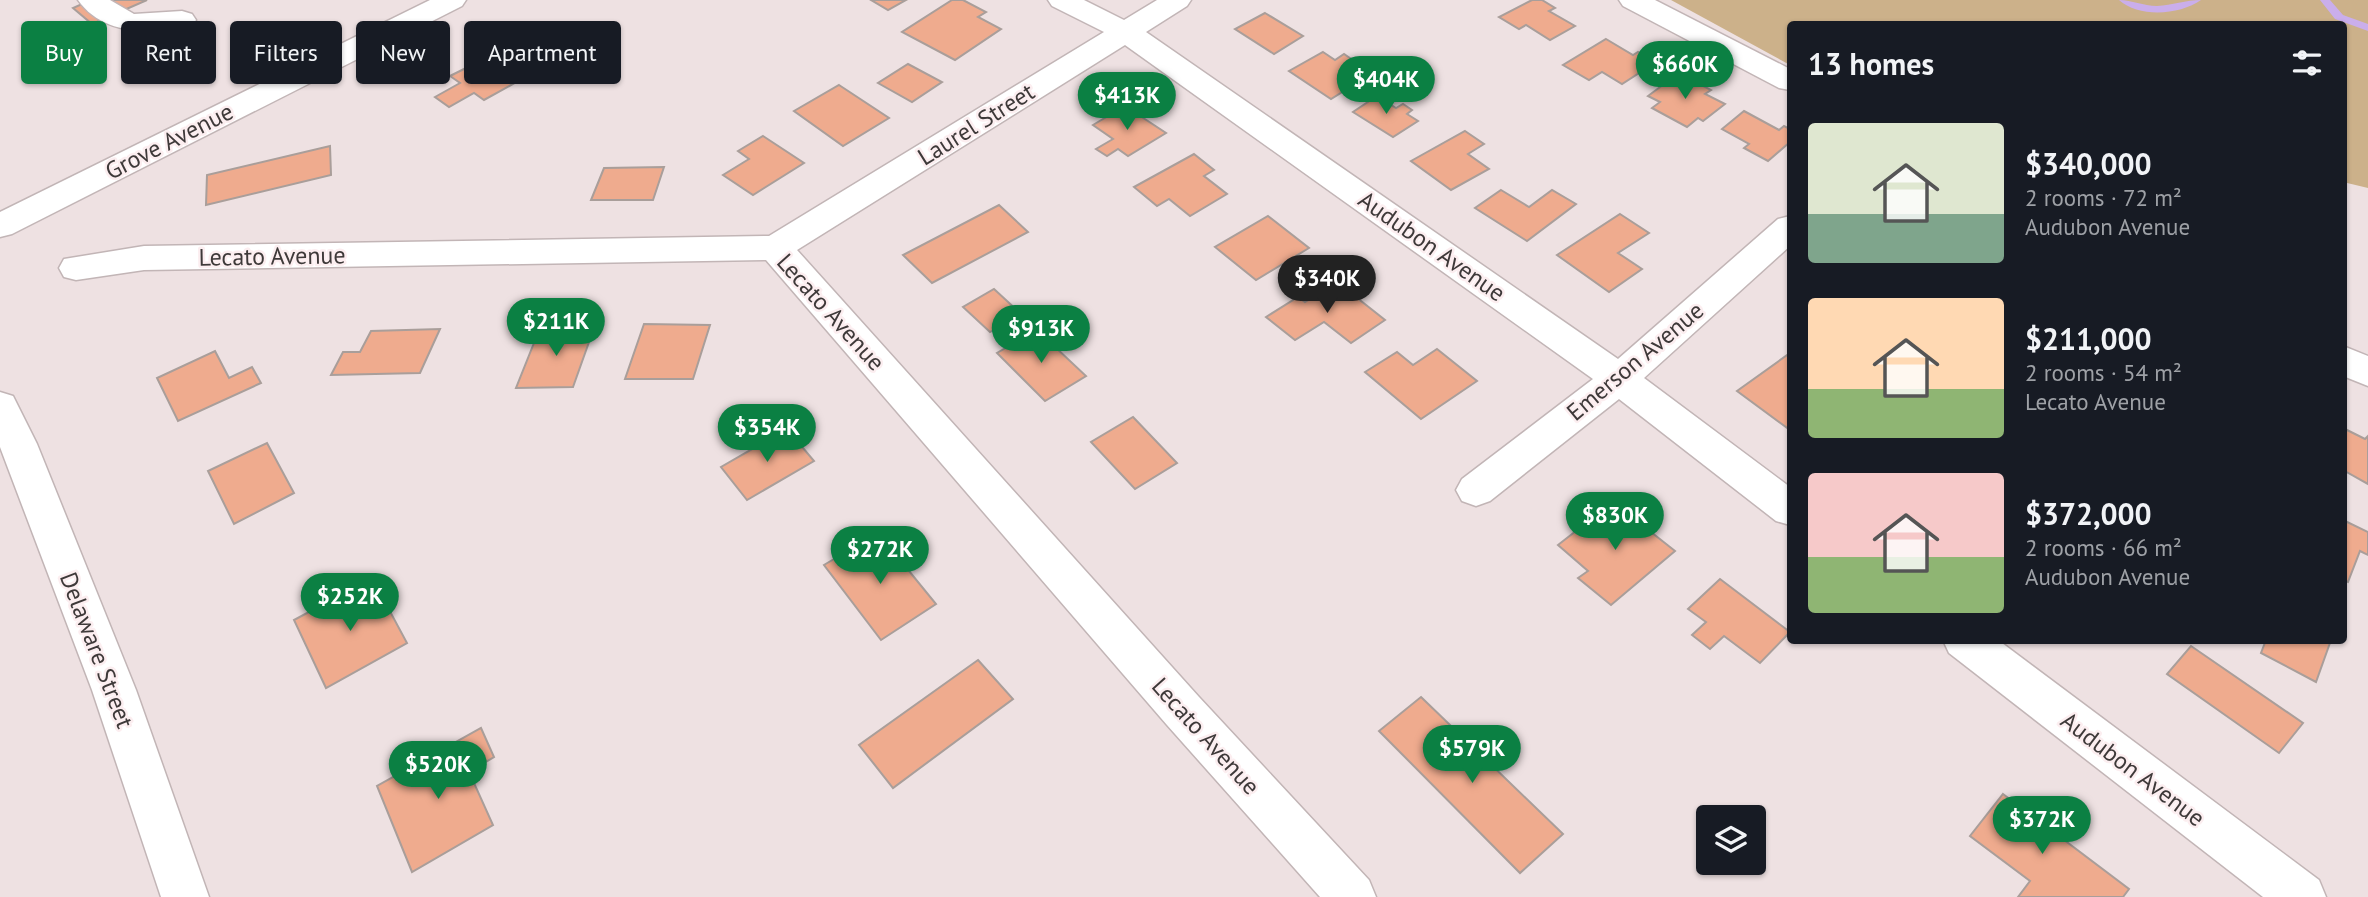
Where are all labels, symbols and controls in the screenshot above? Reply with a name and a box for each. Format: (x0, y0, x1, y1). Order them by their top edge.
chip: Buy (21, 21, 107, 84)
chip: Rent (121, 21, 216, 84)
chip: Filters (230, 21, 342, 84)
chip: New (356, 21, 450, 84)
chip: Apartment (464, 21, 621, 84)
pin: $660K (1636, 42, 1734, 101)
text: 13 homes (1808, 44, 1934, 83)
icon: filters (2288, 44, 2326, 82)
text: $660K (1652, 49, 1718, 78)
pin: $404K (1337, 57, 1435, 116)
text: $404K (1353, 64, 1419, 93)
pin: $413K (1078, 72, 1176, 132)
street label: Laurel Street (912, 76, 1040, 172)
text: $413K (1094, 80, 1160, 109)
street label: Grove Avenue (100, 96, 238, 186)
text: $340,000 (2025, 144, 2152, 183)
icon: home (1864, 151, 1948, 235)
text: 2 rooms · 72 m² (2025, 183, 2182, 212)
street label: Audubon Avenue (1353, 184, 1511, 308)
text: Audubon Avenue (2025, 212, 2190, 241)
street label: Lecato Avenue (198, 239, 346, 273)
street label: Lecato Avenue (770, 247, 892, 377)
pin: $340K (1278, 256, 1376, 315)
text: $340K (1294, 263, 1360, 292)
street label: Emerson Avenue (1560, 295, 1710, 427)
pin: $211K (507, 298, 605, 358)
text: $211K (523, 306, 589, 335)
pin: $913K (992, 306, 1090, 365)
text: $913K (1008, 313, 1074, 342)
text: $211,000 (2025, 319, 2152, 358)
icon: home (1864, 326, 1948, 410)
text: 2 rooms · 54 m² (2025, 358, 2182, 387)
text: Lecato Avenue (2025, 387, 2166, 416)
pin: $354K (718, 405, 816, 464)
text: $354K (734, 412, 800, 441)
pin: $830K (1566, 492, 1664, 552)
text: $372,000 (2025, 494, 2152, 533)
text: $830K (1582, 500, 1648, 529)
icon: home (1864, 501, 1948, 585)
pin: $272K (831, 526, 929, 586)
text: 2 rooms · 66 m² (2025, 533, 2182, 562)
text: $272K (847, 534, 913, 563)
text: Audubon Avenue (2025, 562, 2190, 591)
street label: Delaware Street (53, 568, 141, 732)
pin: $252K (301, 574, 399, 633)
text: $252K (317, 581, 383, 610)
street label: Lecato Avenue (1145, 671, 1267, 801)
street label: Audubon Avenue (2055, 705, 2211, 833)
pin: $579K (1423, 726, 1521, 785)
text: $579K (1439, 733, 1505, 762)
pin: $520K (389, 742, 487, 801)
text: $520K (405, 749, 471, 778)
pin: $372K (1993, 796, 2091, 856)
text: $372K (2009, 804, 2075, 833)
map controls (1696, 805, 1766, 875)
button: layers (1696, 805, 1766, 875)

